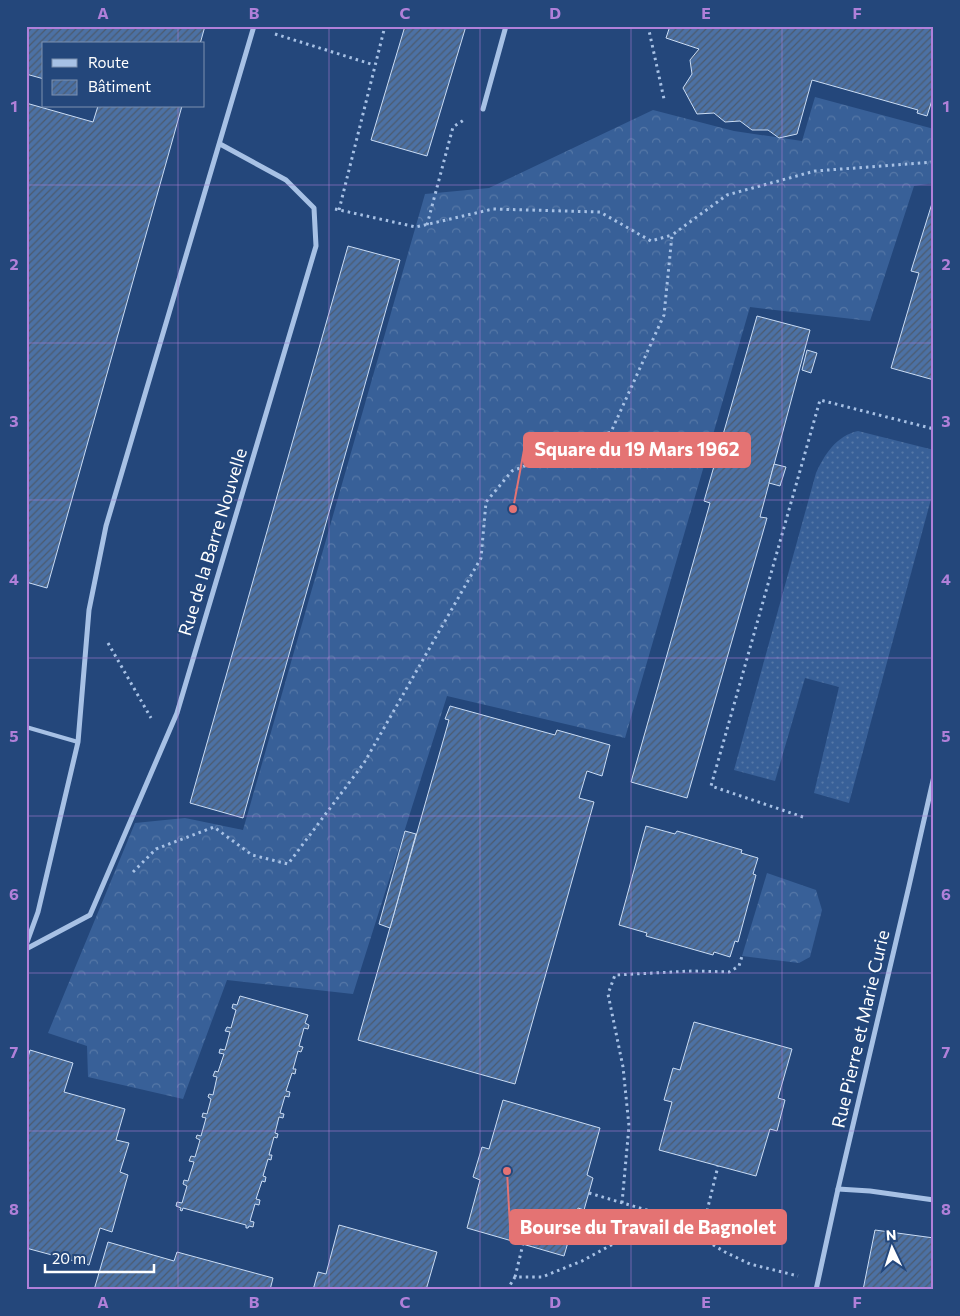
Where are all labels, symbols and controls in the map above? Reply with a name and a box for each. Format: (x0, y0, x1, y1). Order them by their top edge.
text: A (97, 3, 109, 22)
text: B (249, 3, 260, 22)
text: C (400, 3, 411, 22)
text: D (549, 3, 561, 22)
text: E (701, 3, 711, 22)
text: F (852, 3, 862, 22)
legend (42, 42, 205, 108)
text: Route (88, 53, 129, 71)
text: Bâtiment (88, 77, 151, 95)
text: 1 (10, 96, 18, 115)
text: 1 (942, 96, 950, 115)
text: 2 (9, 254, 19, 273)
text: 2 (941, 254, 951, 273)
text: 3 (9, 411, 19, 430)
text: 3 (941, 411, 951, 430)
callout: Square du 19 Mars 1962 (524, 433, 750, 467)
text: Square du 19 Mars 1962 (534, 437, 740, 460)
street label: Rue de la Barre Nouvelle (173, 445, 251, 638)
text: 4 (9, 569, 19, 588)
text: 4 (941, 569, 951, 588)
text: 5 (9, 726, 19, 745)
text: 5 (941, 726, 951, 745)
text: 6 (9, 884, 19, 903)
text: 6 (941, 884, 951, 903)
street label: Rue Pierre et Marie Curie (827, 928, 894, 1130)
text: 7 (10, 1042, 19, 1061)
text: 7 (942, 1042, 951, 1061)
text: 8 (9, 1199, 19, 1218)
text: 8 (941, 1199, 951, 1218)
callout: Bourse du Travail de Bagnolet (510, 1210, 786, 1244)
text: Bourse du Travail de Bagnolet (520, 1215, 776, 1238)
north arrow (868, 1224, 918, 1274)
text: N (885, 1226, 897, 1243)
scale bar (45, 1241, 154, 1273)
text: 20 m (52, 1249, 86, 1267)
text: A (97, 1292, 109, 1311)
text: B (249, 1292, 260, 1311)
text: C (400, 1292, 411, 1311)
text: D (549, 1292, 561, 1311)
text: E (701, 1292, 711, 1311)
text: F (852, 1292, 862, 1311)

